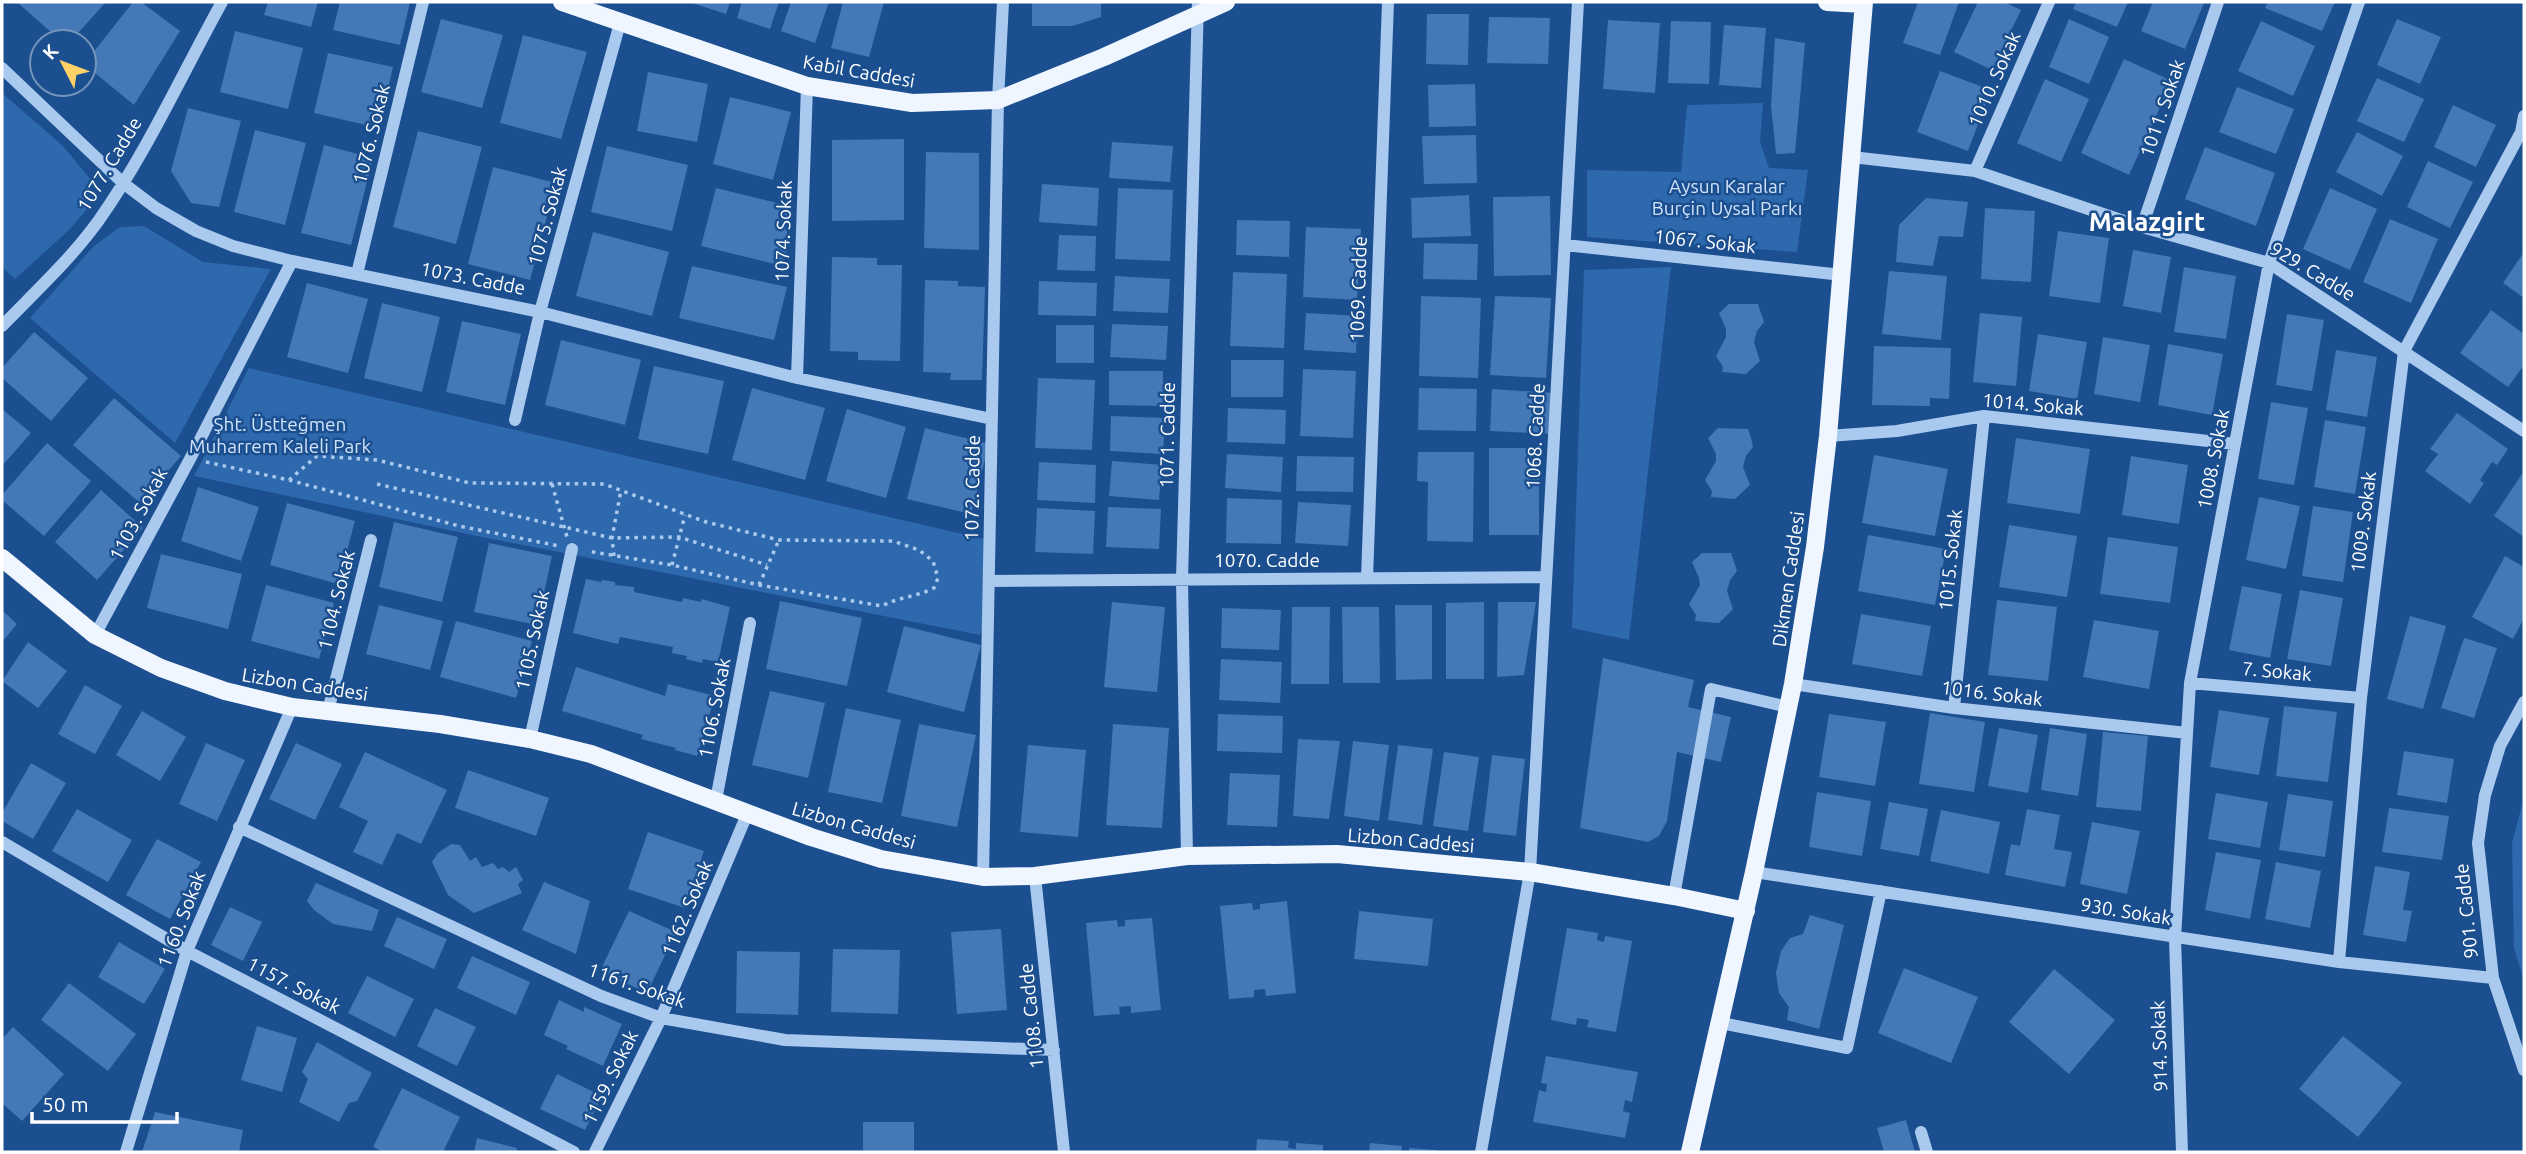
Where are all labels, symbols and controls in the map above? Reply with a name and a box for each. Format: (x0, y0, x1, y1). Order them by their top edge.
north arrow (28, 28, 98, 98)
street label: 1010. Sokak (1963, 28, 2025, 130)
text: K (38, 39, 63, 64)
street label: Kabil Caddesi (801, 50, 917, 92)
street label: 1011. Sokak (2135, 56, 2189, 160)
street label: 1076. Sokak (348, 82, 394, 186)
street label: 1077. Cadde (72, 113, 146, 215)
street label: 1075. Sokak (523, 164, 571, 268)
park label: Aysun Karalar Burçin Uysal Parkı (1652, 175, 1802, 219)
street label: 1074. Sokak (770, 179, 796, 282)
district label: Malazgirt (2089, 207, 2205, 236)
street label: 1067. Sokak (1653, 225, 1757, 257)
street label: 1069. Cadde (1345, 236, 1371, 342)
street label: 929. Cadde (2266, 237, 2360, 305)
street label: 1073. Cadde (419, 257, 527, 299)
street label: 1071. Cadde (1155, 382, 1179, 488)
street label: 1068. Cadde (1521, 382, 1549, 490)
street label: 1014. Sokak (1981, 389, 2085, 419)
street label: 1008. Sokak (2192, 406, 2234, 511)
park label: Şht. Üstteğmen Muharrem Kaleli Park (189, 413, 371, 457)
street label: 1072. Cadde (960, 435, 984, 541)
street label: 1103. Sokak (104, 463, 172, 564)
street label: 1009. Sokak (2346, 470, 2380, 574)
street label: 1015. Sokak (1934, 508, 1966, 612)
street label: Dikmen Caddesi (1768, 510, 1808, 648)
street label: 1104. Sokak (313, 548, 359, 652)
street label: 1070. Cadde (1214, 549, 1320, 571)
street label: 1105. Sokak (511, 587, 553, 692)
street label: 1106. Sokak (693, 655, 735, 760)
street label: 7. Sokak (2241, 657, 2313, 685)
street label: Lizbon Caddesi (240, 663, 370, 705)
street label: 1016. Sokak (1940, 676, 2044, 710)
street label: Lizbon Caddesi (790, 797, 918, 853)
street label: Lizbon Caddesi (1347, 823, 1475, 857)
street label: 1162. Sokak (657, 856, 717, 959)
street label: 901. Cadde (2450, 862, 2482, 960)
street label: 1160. Sokak (152, 867, 210, 971)
street label: 930. Sokak (2079, 893, 2173, 929)
street label: 1157. Sokak (244, 952, 345, 1018)
street label: 1161. Sokak (585, 958, 689, 1012)
street label: 1108. Cadde (1015, 962, 1047, 1070)
street label: 914. Sokak (2146, 1000, 2172, 1092)
street label: 1159. Sokak (578, 1026, 642, 1128)
scale bar (32, 1080, 177, 1124)
text: 50 m (42, 1092, 89, 1116)

